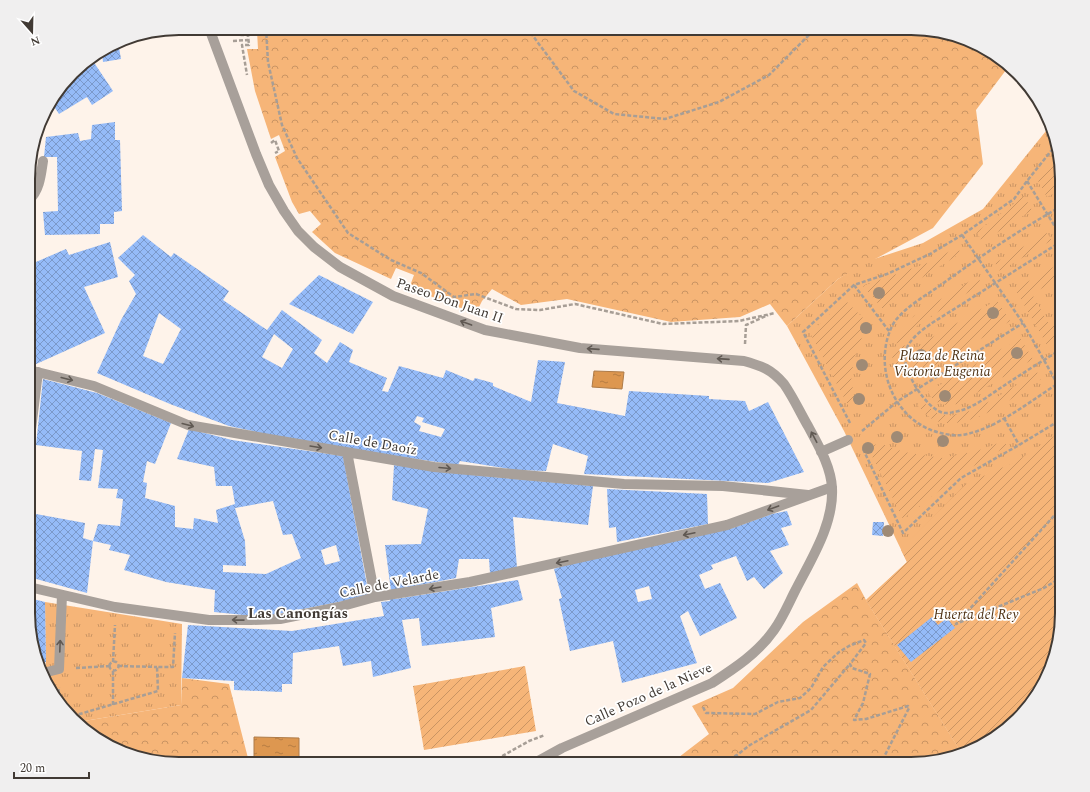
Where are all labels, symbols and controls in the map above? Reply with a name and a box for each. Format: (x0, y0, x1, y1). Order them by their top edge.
north arrow (12, 12, 52, 52)
text: N (28, 31, 42, 50)
street label: Paseo Don Juan II (393, 272, 506, 329)
one-way arrow (460, 319, 473, 326)
park label: Plaza de Reina Victoria Eugenia (893, 345, 991, 382)
one-way arrow (587, 346, 600, 353)
one-way arrow (717, 356, 730, 363)
one-way arrow (60, 376, 73, 384)
one-way arrow (182, 422, 195, 429)
street label: Calle de Daoíz (327, 424, 419, 461)
one-way arrow (809, 432, 817, 444)
one-way arrow (310, 443, 323, 451)
one-way arrow (438, 464, 451, 471)
one-way arrow (768, 505, 780, 513)
one-way arrow (683, 530, 696, 538)
one-way arrow (556, 558, 569, 566)
street label: Calle de Velarde (337, 563, 441, 603)
one-way arrow (429, 584, 442, 592)
district label: Las Canongías (248, 602, 348, 625)
park label: Huerta del Rey (934, 604, 1019, 625)
one-way arrow (232, 616, 245, 624)
one-way arrow (56, 640, 64, 653)
street label: Calle Pozo de la Nieve (581, 657, 716, 732)
scale bar (14, 754, 89, 780)
text: 20 m (20, 759, 45, 778)

